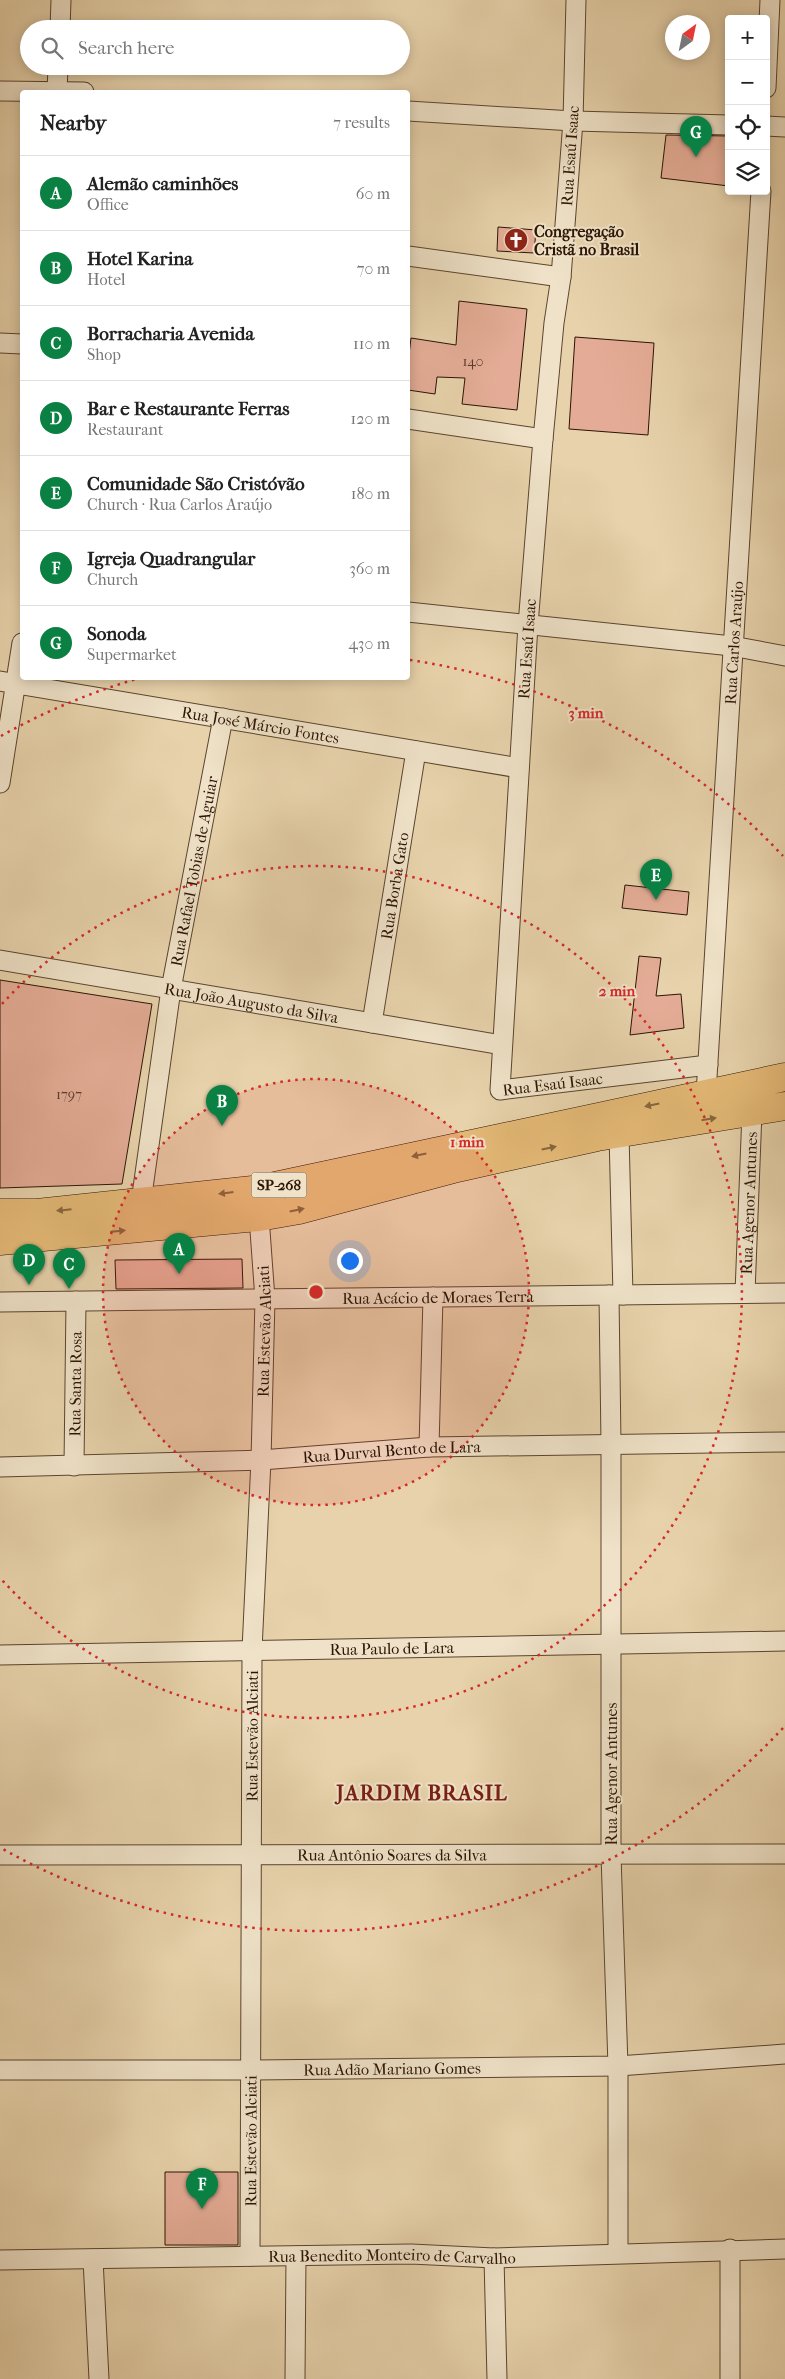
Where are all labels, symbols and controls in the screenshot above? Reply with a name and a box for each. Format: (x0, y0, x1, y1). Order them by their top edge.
north arrow (665, 15, 710, 60)
map controls (725, 15, 770, 195)
button: + (725, 15, 770, 60)
search box (20, 20, 410, 75)
icon: search (38, 34, 66, 62)
text: Search here (78, 37, 174, 59)
button: − (725, 60, 770, 105)
street label: Rua Esaú Isaac (557, 105, 583, 207)
button: locate (725, 105, 770, 150)
text: Nearby (40, 111, 106, 135)
text: 7 results (333, 113, 390, 132)
pin: G (680, 116, 712, 157)
button: layers (725, 150, 770, 195)
text: Alemão caminhões (87, 173, 238, 195)
text: A (51, 184, 61, 203)
text: 60 m (356, 184, 390, 203)
text: Office (87, 195, 129, 214)
place label: Congregação Cristã no Brasil (534, 222, 640, 259)
church icon: Congregação Cristã no Brasil (503, 227, 529, 253)
text: Hotel Karina (87, 248, 193, 270)
text: B (51, 259, 61, 278)
text: 70 m (357, 259, 390, 278)
text: Hotel (87, 270, 125, 289)
text: Borracharia Avenida (87, 323, 254, 345)
text: C (51, 334, 61, 353)
text: 110 m (353, 334, 390, 353)
text: Shop (87, 345, 121, 364)
house number: 140 (463, 353, 484, 370)
text: Bar e Restaurante Ferras (87, 398, 289, 420)
text: D (50, 409, 62, 428)
text: 120 m (351, 409, 390, 428)
text: Restaurant (87, 420, 163, 439)
text: Comunidade São Cristóvão (87, 473, 305, 495)
text: E (51, 484, 61, 503)
text: 180 m (351, 484, 390, 503)
text: Church · Rua Carlos Araújo (87, 495, 272, 514)
text: Igreja Quadrangular (87, 548, 255, 570)
text: F (52, 559, 60, 578)
text: 360 m (349, 559, 390, 578)
text: Church (87, 570, 138, 589)
street label: Rua Carlos Araújo (720, 581, 747, 705)
street label: Rua Esaú Isaac (514, 598, 540, 700)
text: Sonoda (87, 623, 146, 645)
text: G (50, 634, 62, 653)
text: 430 m (348, 634, 390, 653)
text: Supermarket (87, 645, 177, 664)
street label: Rua José Márcio Fontes (180, 702, 341, 747)
text: 3 min (569, 704, 604, 722)
street label: Rua Rafael Tobias de Aguiar (166, 774, 221, 968)
street label: Rua Borba Gato (376, 831, 412, 941)
pin: E (640, 859, 672, 900)
street label: Rua João Augusto da Silva (163, 978, 341, 1027)
text: 2 min (599, 982, 636, 1000)
street label: Rua Esaú Isaac (501, 1068, 604, 1099)
pin: B (206, 1085, 238, 1126)
house number: 1797 (56, 1086, 82, 1103)
one-way arrow (643, 1102, 659, 1110)
one-way arrow (701, 1115, 717, 1123)
street label: Rua Agenor Antunes (736, 1131, 761, 1275)
text: 1 min (450, 1133, 484, 1151)
one-way arrow (542, 1144, 557, 1152)
one-way arrow (412, 1151, 427, 1159)
road number: SP-268 (252, 1172, 306, 1198)
one-way arrow (217, 1189, 233, 1197)
one-way arrow (289, 1205, 305, 1213)
one-way arrow (56, 1206, 72, 1214)
one-way arrow (111, 1227, 127, 1235)
pin: A (163, 1233, 195, 1274)
pin: D (13, 1244, 45, 1285)
pin: C (53, 1248, 85, 1289)
your location (337, 1248, 363, 1274)
street label: Rua Estevão Alciati (253, 1265, 275, 1397)
centre of rings (307, 1283, 325, 1301)
street label: Rua Acácio de Moraes Terra (342, 1286, 535, 1308)
street label: Rua Santa Rosa (65, 1331, 85, 1437)
street label: Rua Durval Bento de Lara (302, 1437, 481, 1466)
street label: Rua Paulo de Lara (330, 1637, 455, 1659)
street label: Rua Estevão Alciati (242, 1670, 261, 1802)
street label: Rua Agenor Antunes (602, 1702, 621, 1845)
district label: JARDIM BRASIL (334, 1781, 508, 1805)
street label: Rua Antônio Soares da Silva (297, 1845, 487, 1864)
street label: Rua Adão Mariano Gomes (303, 2058, 481, 2079)
street label: Rua Estevão Alciati (241, 2075, 260, 2207)
pin: F (186, 2168, 218, 2209)
street label: Rua Benedito Monteiro de Carvalho (268, 2245, 516, 2268)

